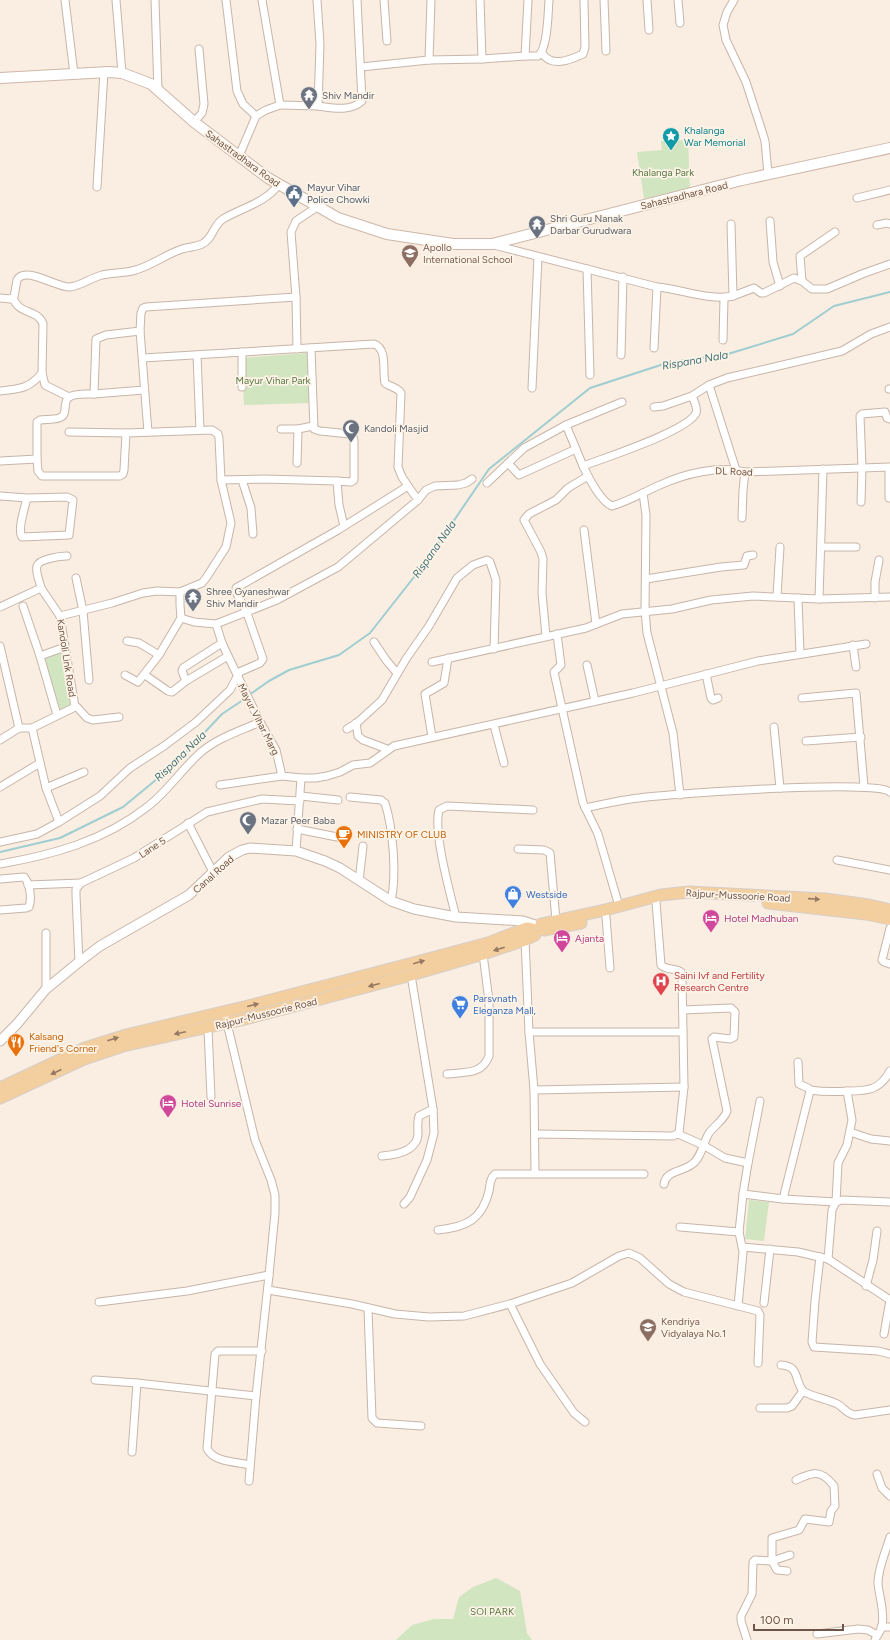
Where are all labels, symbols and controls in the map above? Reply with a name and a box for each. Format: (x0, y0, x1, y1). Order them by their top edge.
temple icon: Shiv Mandir (299, 85, 319, 110)
place label: Shiv Mandir (322, 89, 375, 102)
place label: Khalanga War Memorial (684, 124, 745, 149)
place icon: Khalanga War Memorial (661, 126, 681, 151)
street label: Sahastradhara Road (203, 127, 283, 190)
park label: Khalanga Park (632, 166, 694, 179)
street label: Sahastradhara Road (639, 178, 729, 213)
place label: Mayur Vihar Police Chowki (307, 181, 370, 206)
public building icon: Mayur Vihar Police Chowki (284, 183, 304, 208)
place label: Shri Guru Nanak Darbar Gurudwara (550, 212, 631, 237)
temple icon: Shri Guru Nanak Darbar Gurudwara (527, 214, 547, 239)
place label: Apollo International School (423, 241, 513, 266)
school or university icon: Apollo International School (400, 243, 420, 268)
water label: Rispana Nala (661, 348, 730, 373)
park label: Mayur Vihar Park (236, 374, 311, 387)
mosque icon: Kandoli Masjid (341, 418, 361, 443)
place label: Kandoli Masjid (364, 422, 429, 435)
street label: DL Road (715, 464, 753, 479)
water label: Rispana Nala (410, 518, 459, 580)
place label: Shree Gyaneshwar Shiv Mandir (206, 585, 290, 610)
temple icon: Shree Gyaneshwar Shiv Mandir (183, 587, 203, 612)
street label: Kandoli Link Road (54, 618, 79, 698)
street label: Mayur Vihar Marg (235, 681, 282, 757)
water label: Rispana Nala (152, 728, 209, 784)
mosque icon: Mazar Peer Baba (238, 810, 258, 835)
place label: Mazar Peer Baba (261, 814, 335, 827)
cafe icon: MINISTRY OF CLUB (334, 824, 354, 849)
place label: MINISTRY OF CLUB (357, 828, 446, 841)
street label: Lane 5 (136, 834, 168, 861)
street label: Canal Road (190, 852, 237, 896)
shop icon: Westside (503, 884, 523, 909)
street label: Rajpur-Mussoorie Road (685, 886, 791, 905)
place label: Westside (526, 888, 568, 901)
one-way arrow (808, 895, 820, 902)
hotel icon: Hotel Madhuban (701, 908, 721, 933)
place label: Hotel Madhuban (724, 912, 799, 925)
hotel icon: Ajanta (552, 928, 572, 953)
place label: Ajanta (575, 932, 604, 945)
one-way arrow (493, 946, 505, 952)
one-way arrow (413, 959, 425, 965)
place label: Saini Ivf and Fertility Research Centre (674, 969, 766, 994)
hospital icon: Saini Ivf and Fertility Research Centre (651, 971, 671, 996)
one-way arrow (368, 982, 380, 988)
place label: Parsvnath Eleganza Mall, (473, 992, 536, 1017)
street label: Rajpur-Mussoorie Road (214, 994, 319, 1032)
supermarket icon: Parsvnath Eleganza Mall, (450, 994, 470, 1019)
one-way arrow (246, 1001, 259, 1007)
place label: Kalsang Friend's Corner (29, 1030, 97, 1055)
one-way arrow (174, 1031, 186, 1037)
restaurant icon: Kalsang Friend's Corner (6, 1032, 26, 1057)
one-way arrow (107, 1036, 119, 1042)
one-way arrow (51, 1069, 62, 1075)
hotel icon: Hotel Sunrise (158, 1093, 178, 1118)
place label: Hotel Sunrise (181, 1097, 242, 1110)
place label: Kendriya Vidyalaya No.1 (661, 1315, 726, 1340)
school or university icon: Kendriya Vidyalaya No.1 (638, 1317, 658, 1342)
park label: SOI PARK (470, 1605, 515, 1618)
scale bar (754, 1606, 843, 1632)
text: 100 m (760, 1613, 794, 1627)

